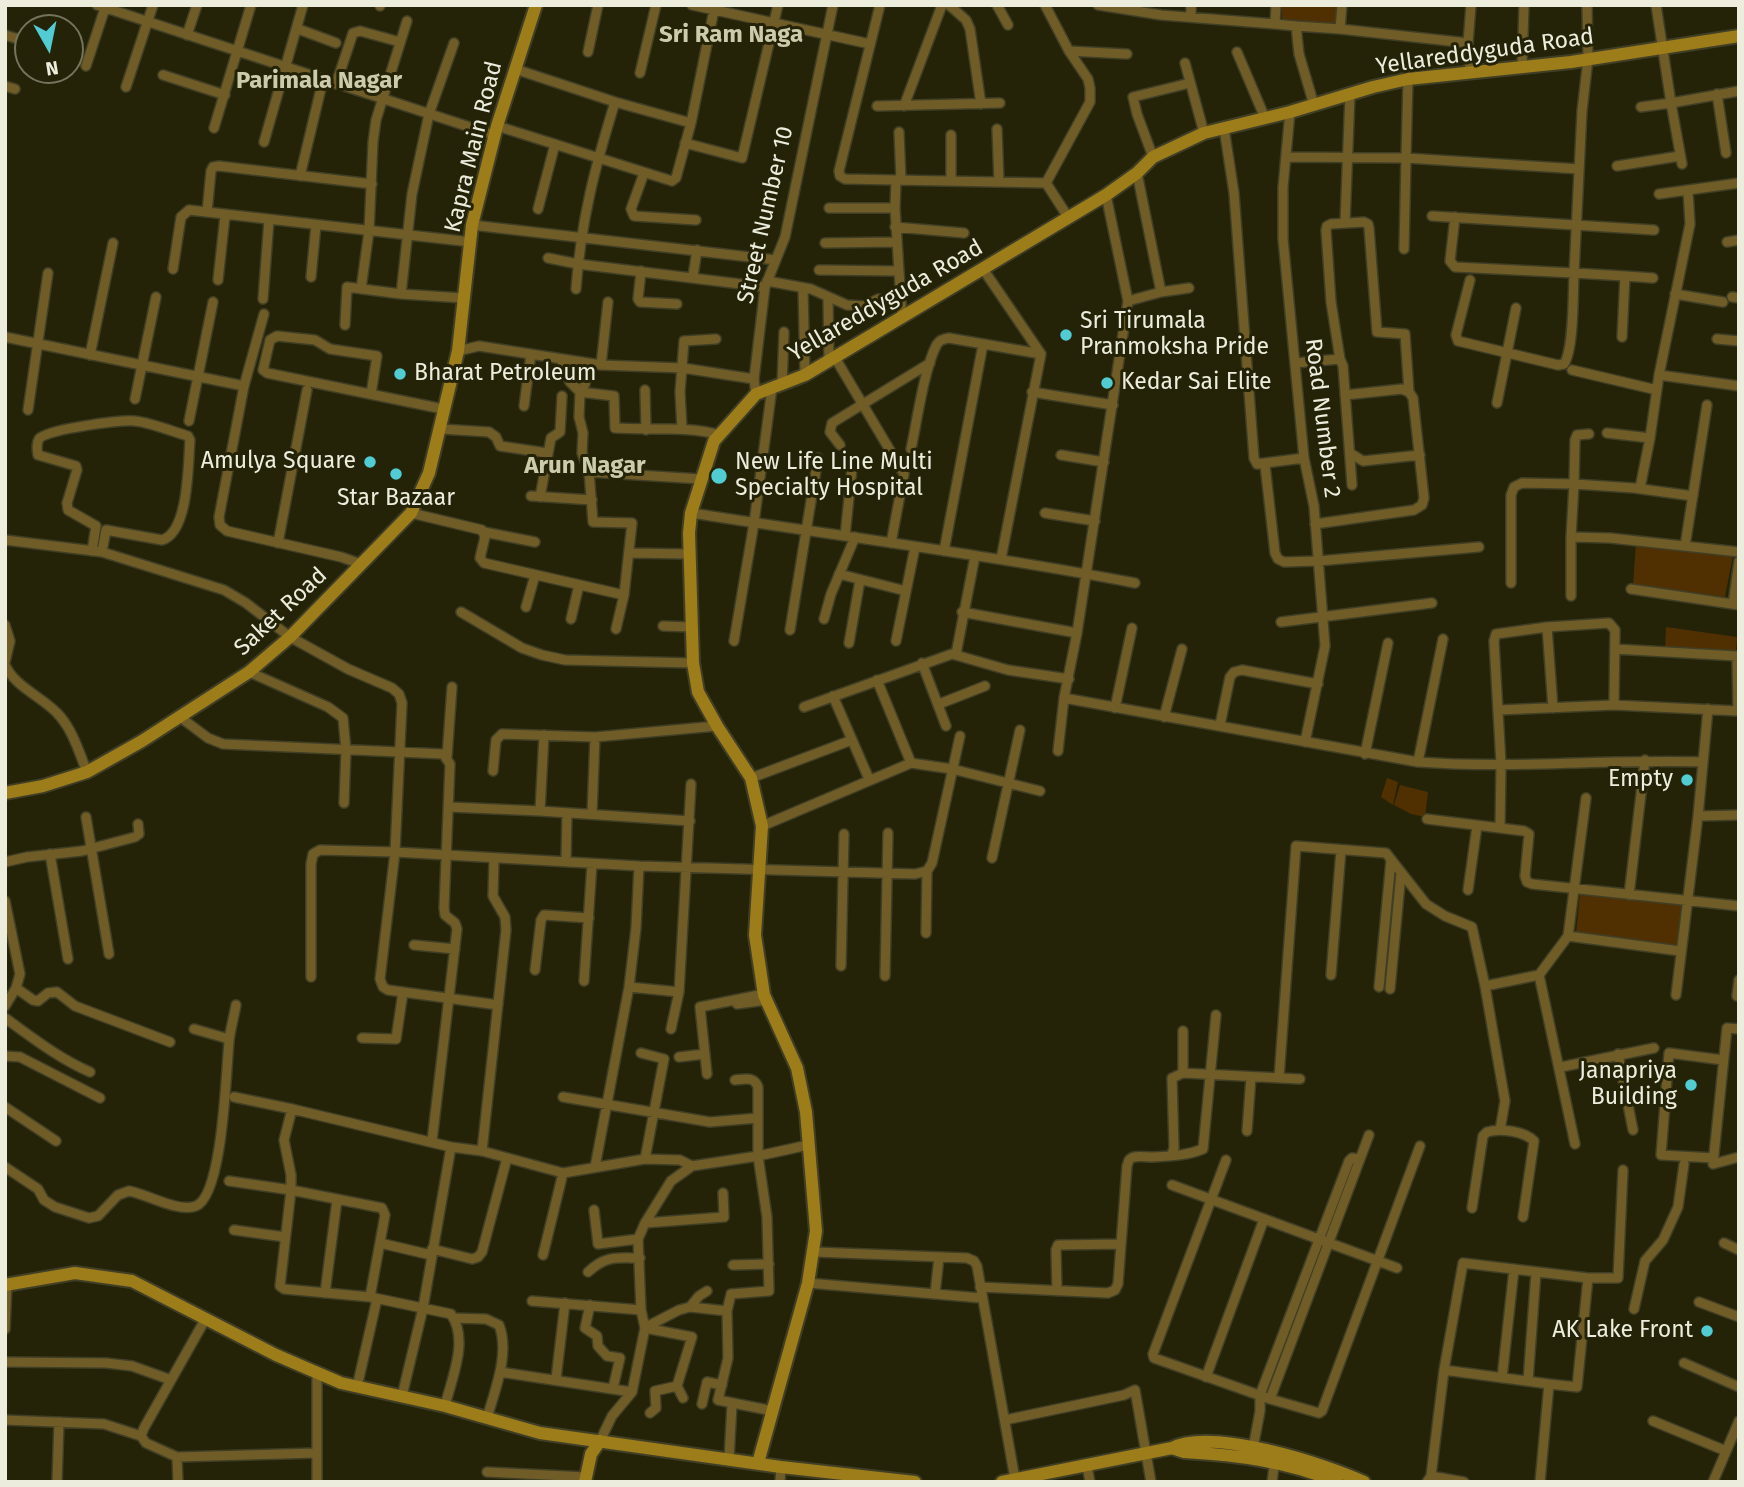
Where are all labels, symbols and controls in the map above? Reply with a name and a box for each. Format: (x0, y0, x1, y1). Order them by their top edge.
north arrow (14, 14, 84, 84)
district label: Sri Ram Naga (659, 21, 803, 49)
street label: Yellareddyguda Road (1374, 23, 1596, 81)
text: N (44, 56, 60, 81)
street label: Kapra Main Road (439, 58, 509, 236)
district label: Parimala Nagar (236, 67, 402, 95)
street label: Street Number 10 (732, 124, 800, 306)
street label: Yellareddyguda Road (784, 234, 988, 368)
place label: Sri Tirumala Pranmoksha Pride (1080, 308, 1269, 362)
marker: Sri Tirumala Pranmoksha Pride (1058, 327, 1074, 343)
street label: Road Number 2 (1299, 337, 1345, 499)
place label: Bharat Petroleum (414, 360, 596, 388)
marker: Bharat Petroleum (392, 366, 408, 382)
place label: Kedar Sai Elite (1121, 369, 1271, 397)
marker: Kedar Sai Elite (1099, 375, 1115, 391)
place label: Amulya Square (201, 448, 356, 476)
place label: New Life Line Multi Specialty Hospital (735, 449, 933, 503)
district label: Arun Nagar (524, 452, 646, 480)
marker: Amulya Square (362, 454, 378, 470)
marker: Star Bazaar (388, 466, 404, 482)
marker: New Life Line Multi Specialty Hospital (709, 466, 729, 486)
place label: Star Bazaar (337, 485, 455, 513)
street label: Saket Road (229, 562, 333, 662)
place label: Empty (1608, 766, 1673, 794)
marker: Empty (1679, 772, 1695, 788)
place label: Janapriya Building (1579, 1058, 1677, 1112)
marker: Janapriya Building (1683, 1077, 1699, 1093)
place label: AK Lake Front (1552, 1317, 1693, 1345)
marker: AK Lake Front (1699, 1323, 1715, 1339)

